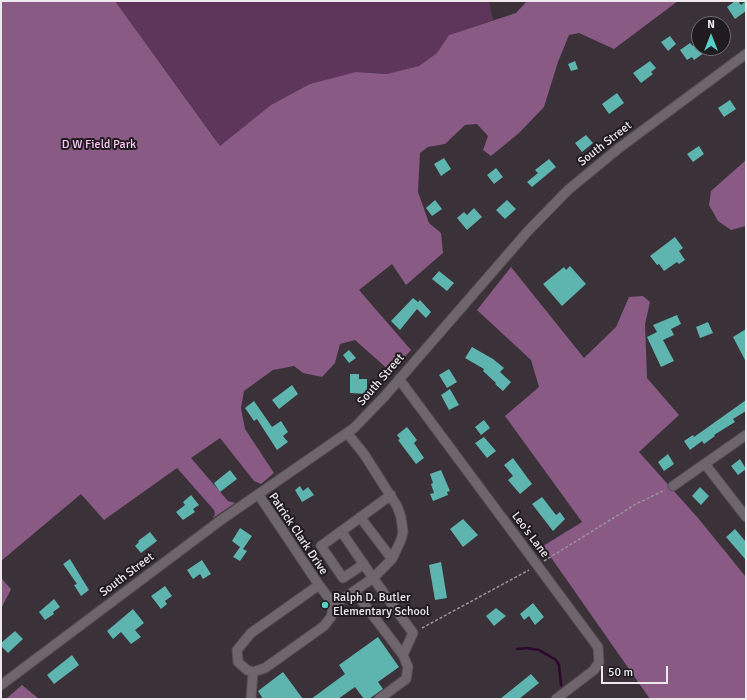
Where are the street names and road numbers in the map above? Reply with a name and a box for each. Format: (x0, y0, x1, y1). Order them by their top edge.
street label: South Street (575, 119, 635, 169)
street label: South Street (355, 351, 407, 409)
street label: Patrick Clark Drive (265, 490, 331, 578)
street label: Leo's Lane (508, 509, 552, 561)
street label: South Street (97, 550, 157, 600)

